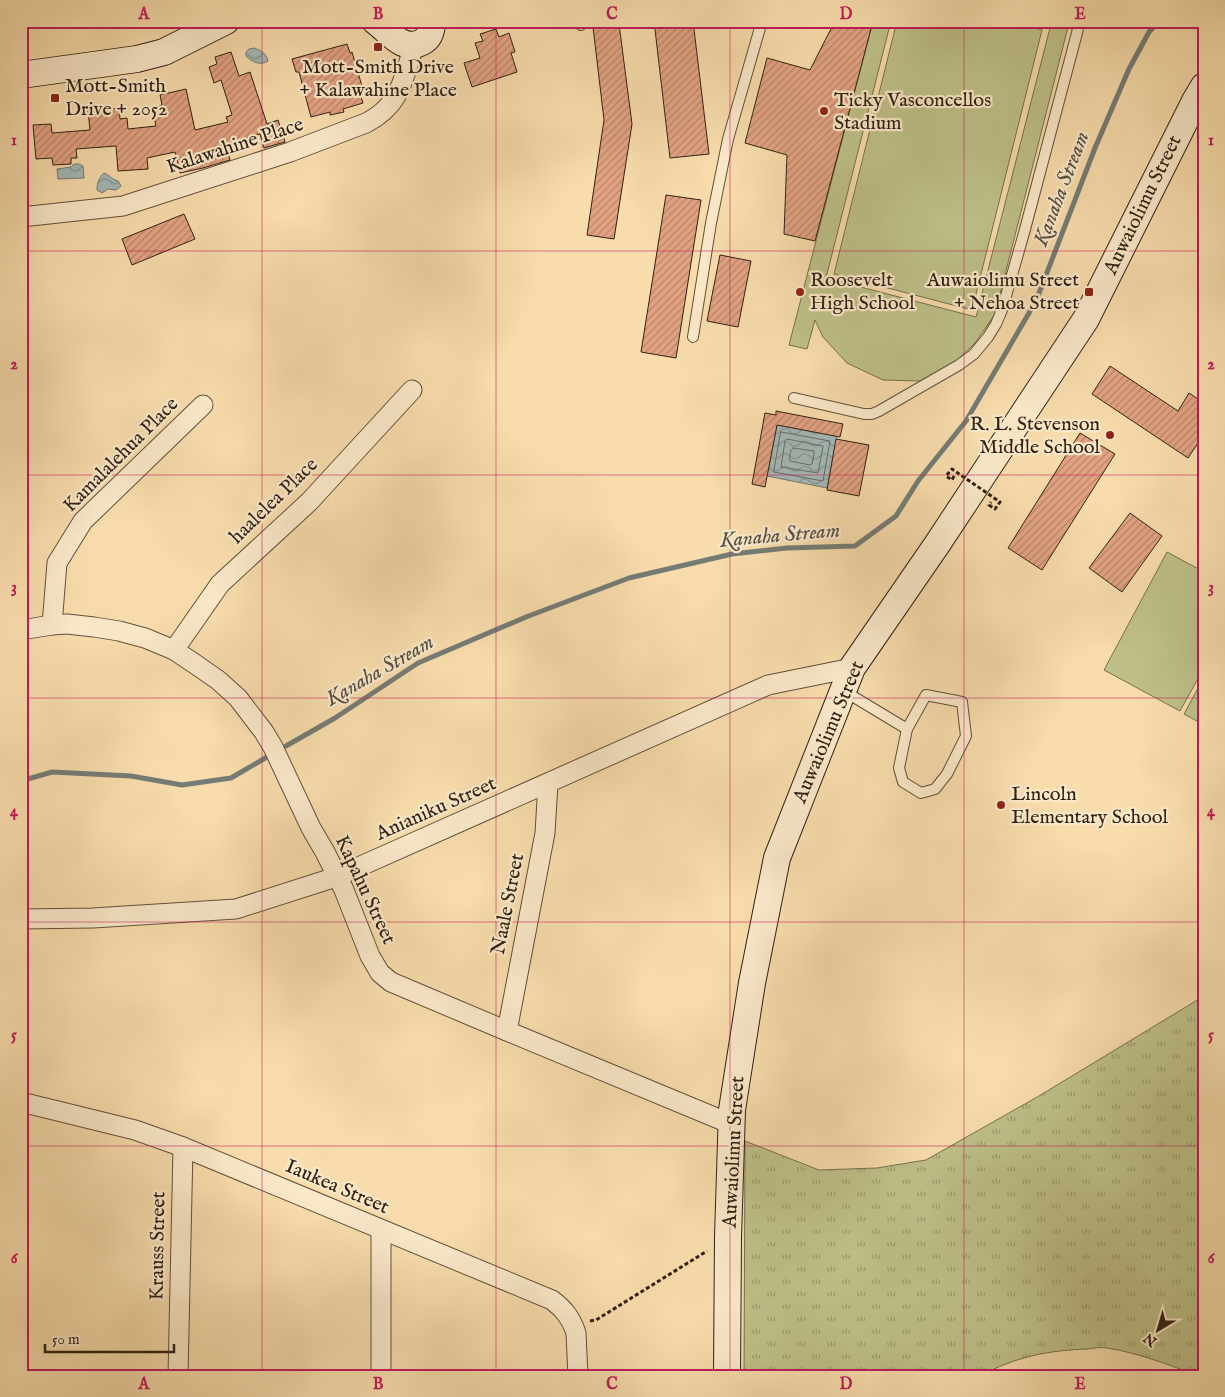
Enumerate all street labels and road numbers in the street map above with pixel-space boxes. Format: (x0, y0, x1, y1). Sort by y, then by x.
street label: Kalawahine Place (163, 112, 307, 180)
street label: Auwaiolimu Street (1098, 131, 1188, 280)
street label: Kamalalehua Place (58, 392, 184, 518)
street label: haalelea Place (224, 453, 324, 549)
street label: Auwaiolimu Street (787, 657, 870, 808)
street label: Anianiku Street (371, 771, 500, 847)
street label: Kapahu Street (329, 831, 401, 949)
street label: Naale Street (486, 851, 530, 957)
street label: Auwaiolimu Street (717, 1075, 750, 1230)
street label: Iaukea Street (281, 1154, 393, 1220)
street label: Krauss Street (145, 1191, 171, 1301)

